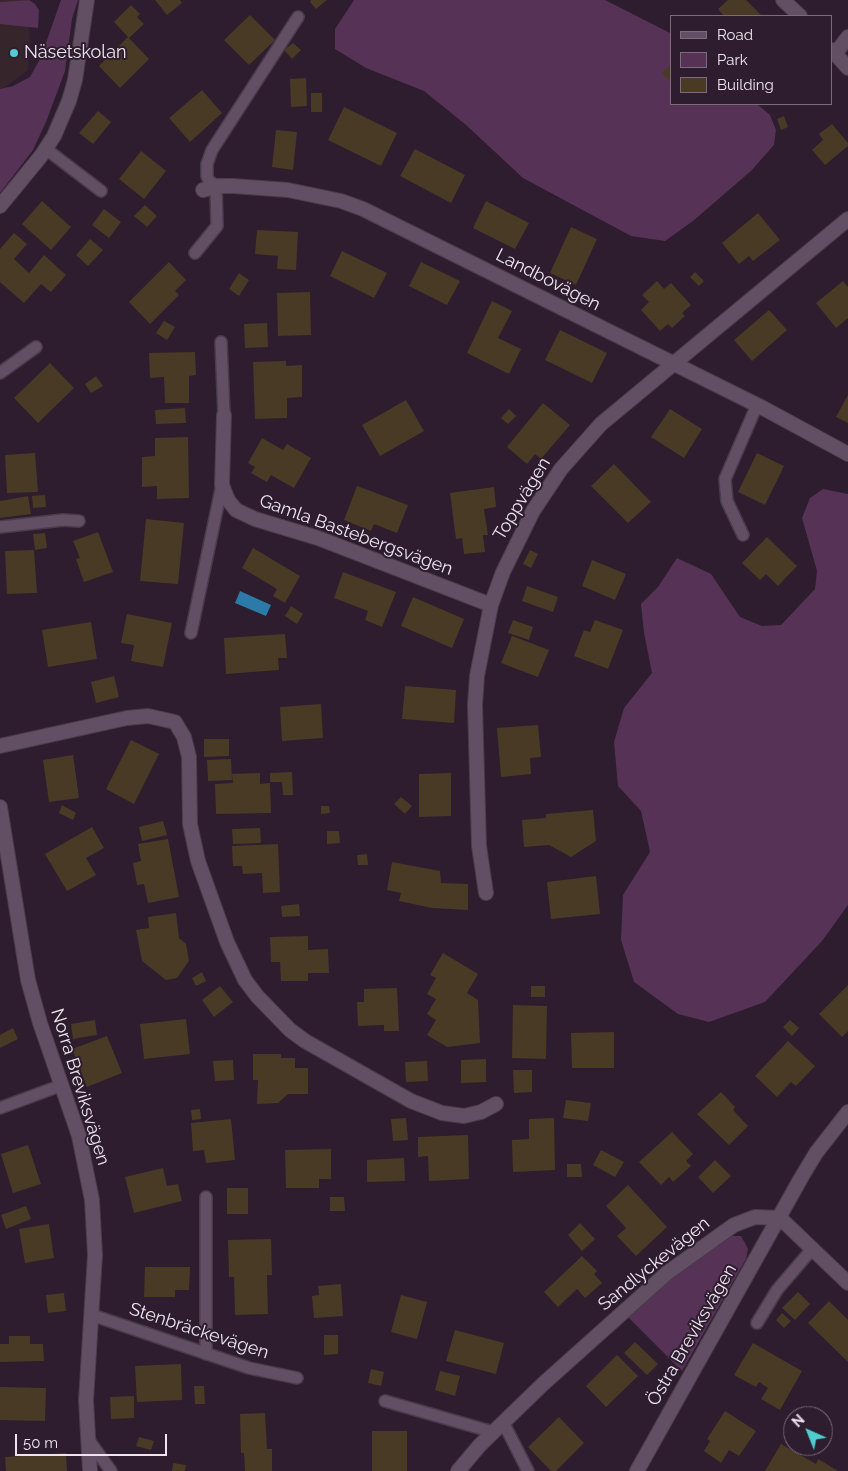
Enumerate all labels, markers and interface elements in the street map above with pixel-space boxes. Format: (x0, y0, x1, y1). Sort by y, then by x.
legend (670, 15, 833, 105)
text: Road (717, 26, 753, 44)
place label: Näsetskolan (24, 42, 126, 64)
marker: Näsetskolan (8, 47, 20, 59)
text: Park (717, 51, 748, 69)
text: Building (717, 76, 774, 94)
street label: Landbovägen (492, 244, 604, 316)
street label: Toppvägen (489, 454, 555, 544)
street label: Gamla Bastebergsvägen (256, 490, 456, 580)
street label: Norra Breviksvägen (46, 1006, 114, 1168)
street label: Sandlyckevägen (594, 1212, 714, 1316)
street label: Östra Breviksvägen (643, 1260, 741, 1410)
street label: Stenbräckevägen (126, 1298, 272, 1364)
north arrow (783, 1406, 833, 1456)
text: N (789, 1411, 808, 1430)
scale bar (18, 1424, 170, 1456)
text: 50 m (23, 1434, 58, 1452)

